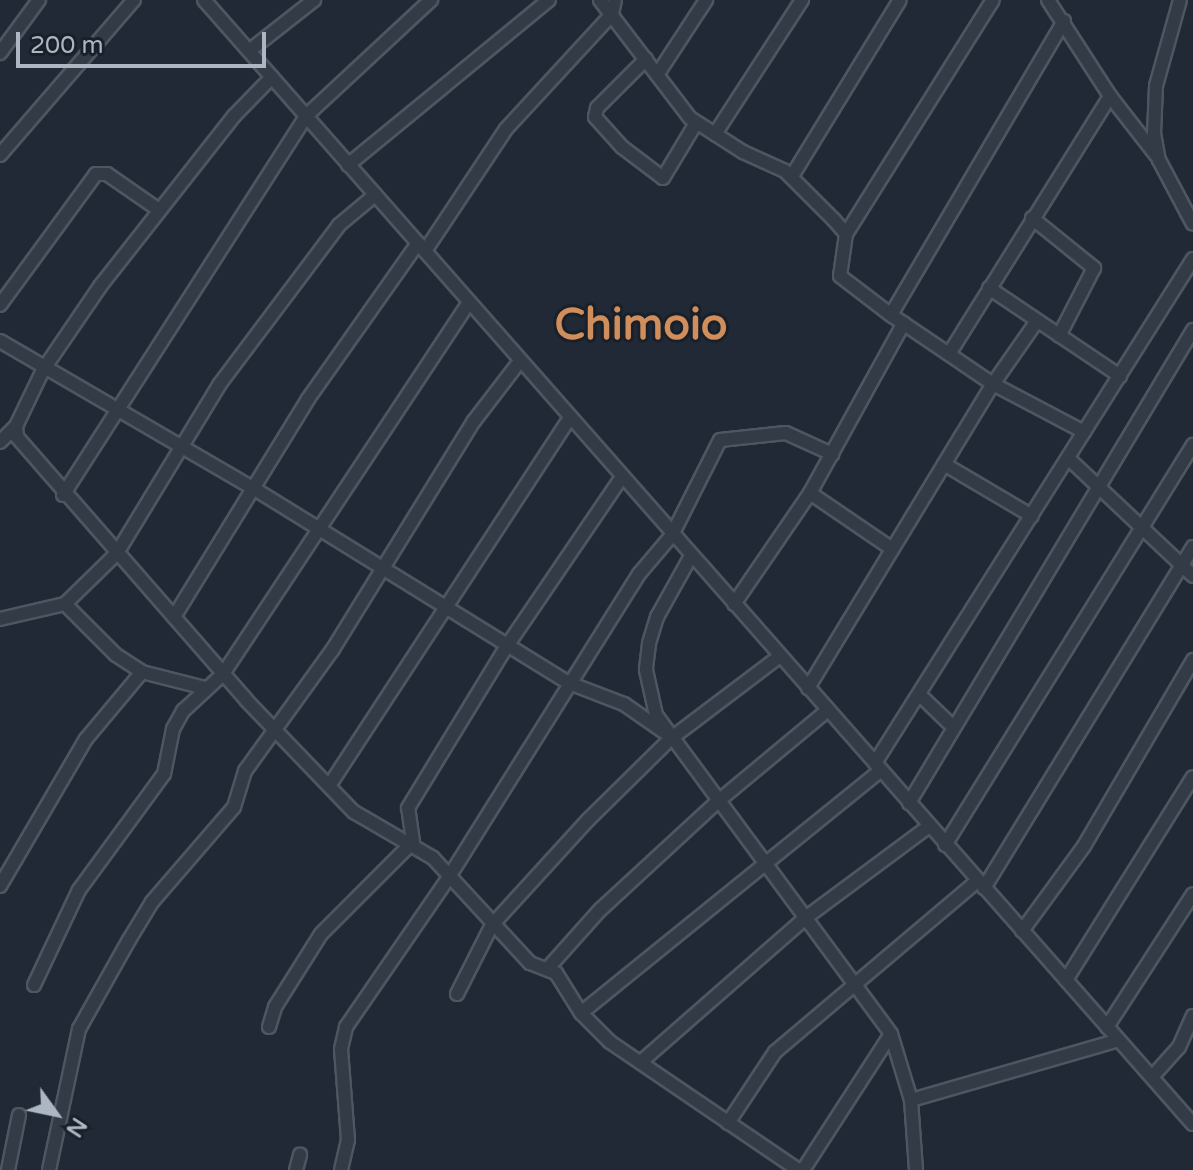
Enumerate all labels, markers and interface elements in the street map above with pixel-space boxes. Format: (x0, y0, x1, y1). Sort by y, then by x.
scale bar (20, 16, 270, 66)
text: 200 m (30, 31, 104, 60)
district label: Chimoio (554, 300, 728, 352)
north arrow (16, 1074, 96, 1154)
text: N (60, 1113, 92, 1142)

